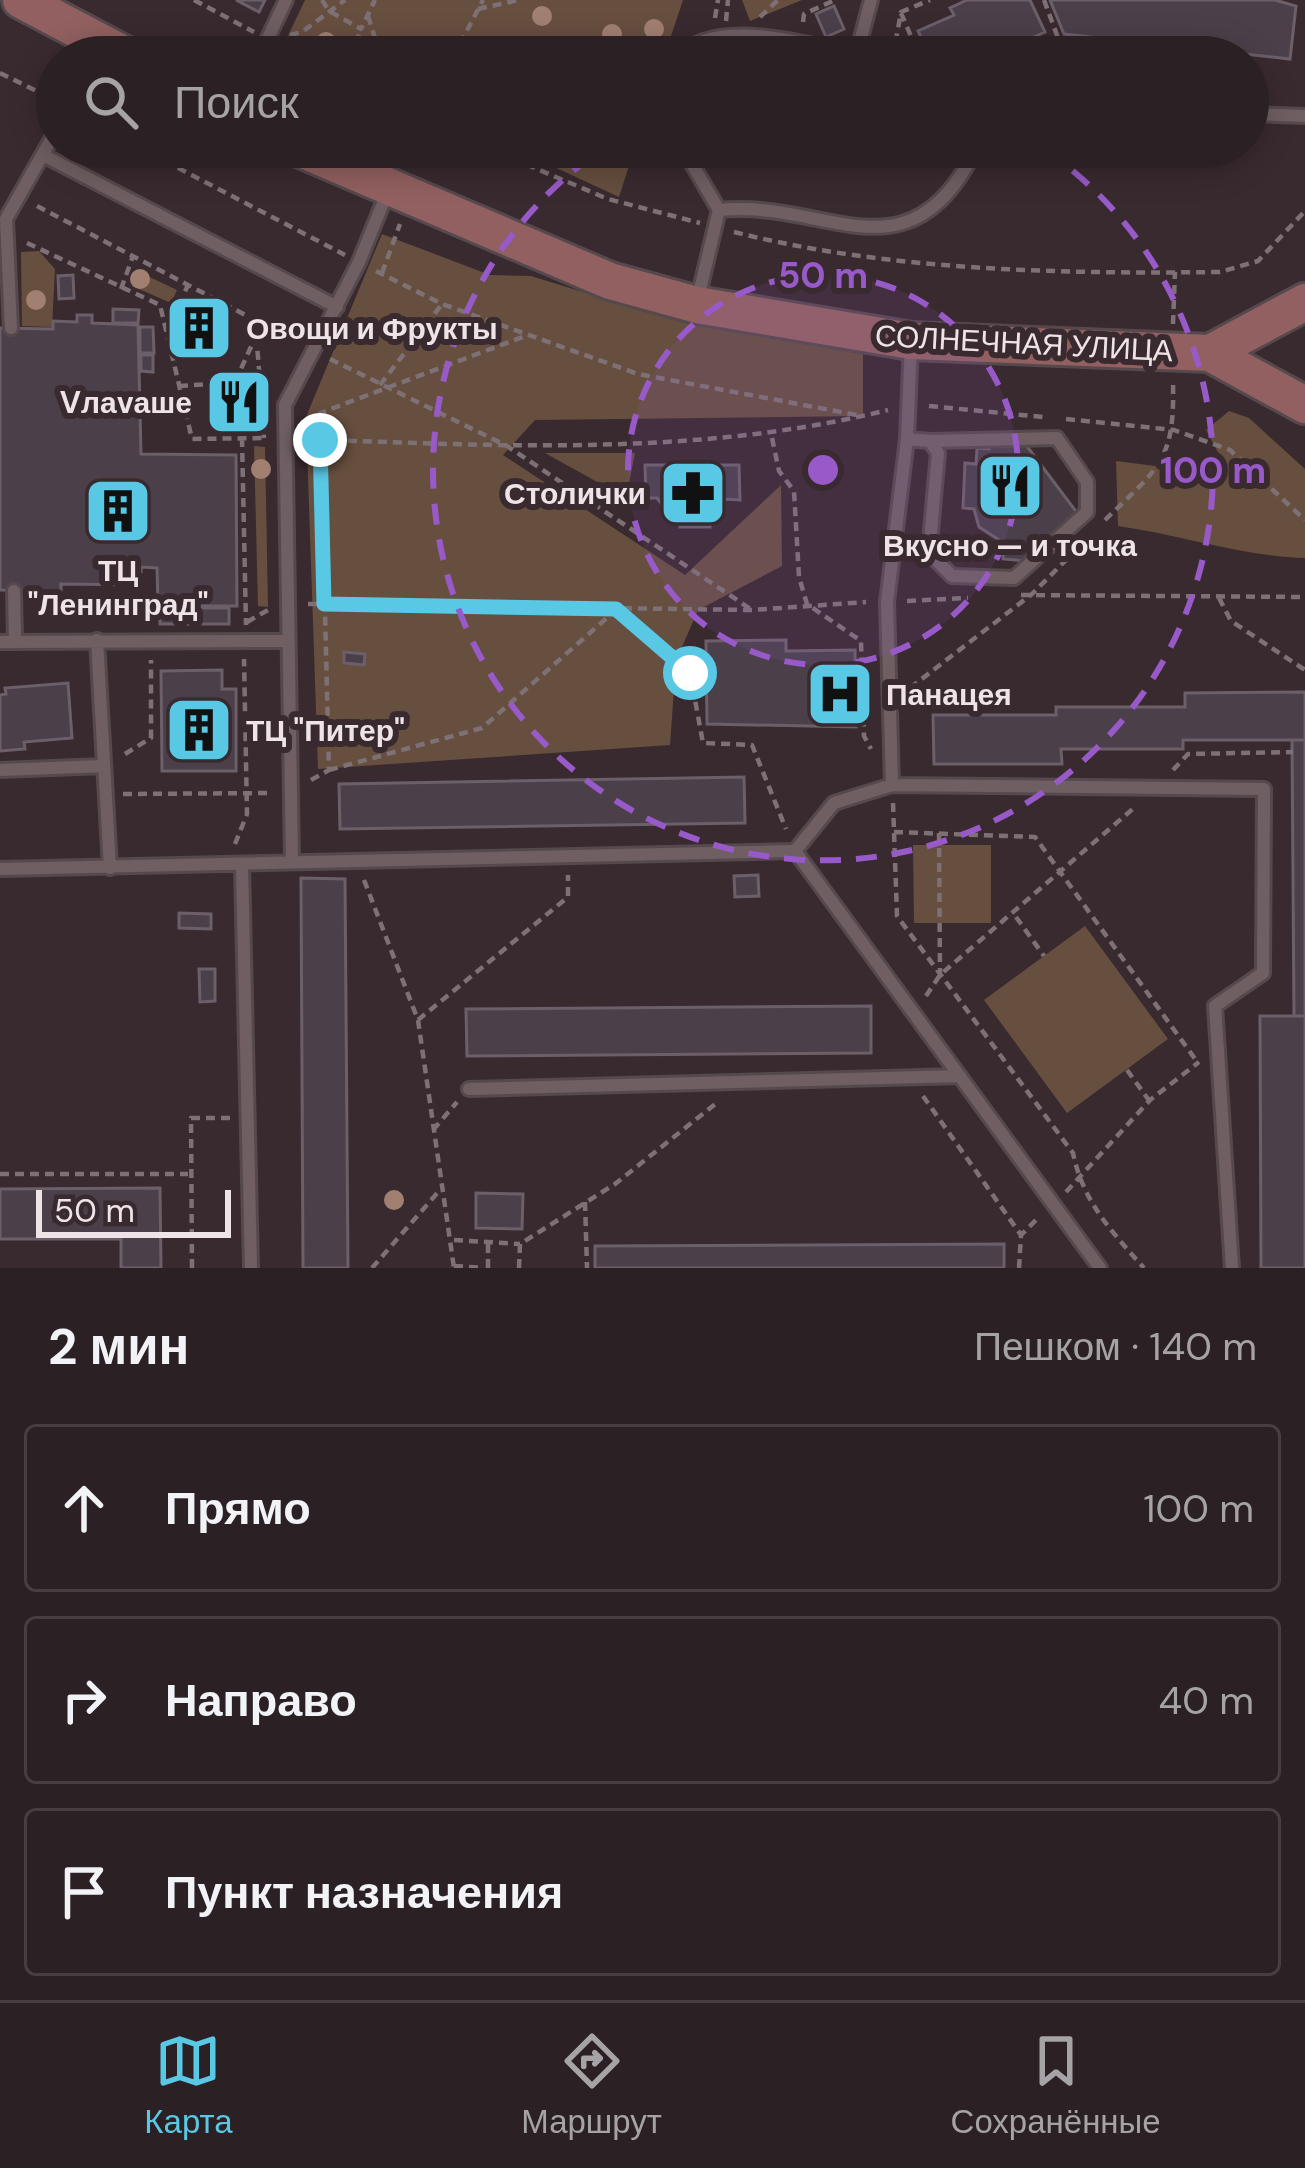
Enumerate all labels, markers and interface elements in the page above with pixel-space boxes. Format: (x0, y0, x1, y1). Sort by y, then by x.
search box (36, 36, 1269, 168)
icon: search (78, 69, 144, 135)
text: Поиск (174, 73, 299, 132)
text: 50 m (778, 252, 868, 299)
building icon: Овощи и Фрукты (164, 293, 234, 363)
place label: Овощи и Фрукты (246, 309, 498, 348)
street label: СОЛНЕЧНАЯ УЛИЦА (874, 316, 1174, 370)
restaurant icon: Vлаvаше (204, 367, 274, 437)
place label: Vлаvаше (60, 383, 192, 422)
route end (293, 413, 347, 467)
text: 100 m (1160, 447, 1266, 494)
centre of rings (802, 449, 844, 491)
restaurant icon: Вкусно — и точка (975, 451, 1045, 521)
pharmacy icon: Столички (658, 458, 728, 528)
place label: Столички (504, 474, 646, 513)
building icon: ТЦ "Ленинград" (83, 476, 153, 546)
place label: Вкусно — и точка (883, 526, 1137, 565)
place label: ТЦ "Ленинград" (28, 551, 209, 624)
route start (663, 646, 717, 700)
hospital icon: Панацея (805, 659, 875, 729)
place label: Панацея (886, 675, 1012, 714)
building icon: ТЦ "Питер" (164, 695, 234, 765)
place label: ТЦ "Питер" (246, 711, 405, 750)
scale bar (36, 1184, 231, 1237)
text: 50 m (54, 1189, 135, 1232)
text: 2 мин (48, 1313, 189, 1380)
text: Пешком · 140 m (974, 1321, 1257, 1372)
icon: ahead (51, 1475, 117, 1541)
text: Прямо (165, 1479, 311, 1538)
text: 100 m (1143, 1483, 1254, 1534)
icon: right (51, 1667, 117, 1733)
text: Направо (165, 1671, 357, 1730)
text: 40 m (1159, 1675, 1254, 1726)
icon: arrive (51, 1859, 117, 1925)
text: Пункт назначения (165, 1863, 563, 1922)
tab: Карта (144, 2028, 233, 2143)
tab: Маршрут (521, 2028, 662, 2143)
tab: Сохранённые (951, 2028, 1161, 2143)

